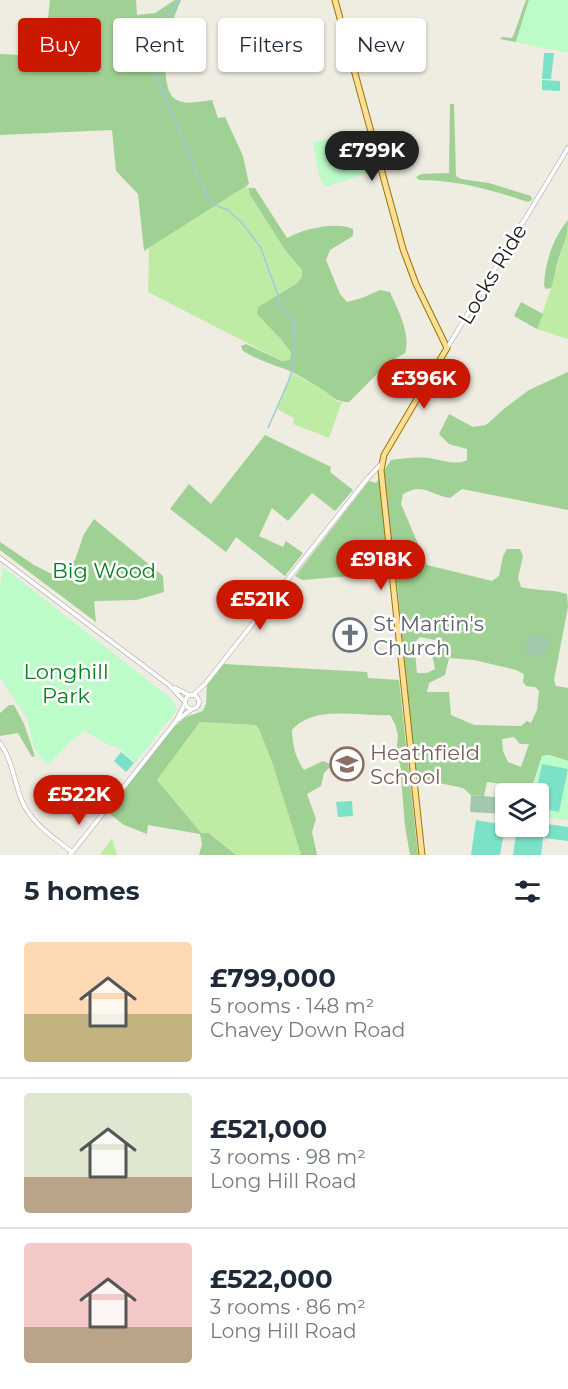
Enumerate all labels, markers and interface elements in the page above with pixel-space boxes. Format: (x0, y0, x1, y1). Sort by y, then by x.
chip: Buy (18, 18, 101, 72)
chip: Rent (113, 18, 206, 72)
chip: Filters (218, 18, 324, 72)
chip: New (336, 18, 426, 72)
pin: £799K (330, 131, 414, 182)
text: £799K (339, 138, 405, 162)
street label: Locks Ride (452, 219, 532, 329)
pin: £396K (382, 359, 466, 410)
text: £396K (391, 366, 457, 390)
pin: £918K (339, 540, 423, 591)
text: £918K (350, 547, 412, 571)
park label: Big Wood (52, 558, 156, 583)
pin: £521K (218, 580, 302, 631)
text: £521K (230, 587, 290, 611)
place label: St Martin's Church (373, 611, 484, 660)
church icon: St Martin's Church (332, 617, 368, 653)
park label: Longhill Park (23, 659, 109, 708)
place label: Heathfield School (370, 740, 480, 789)
school or university icon: Heathfield School (329, 746, 365, 782)
pin: £522K (37, 775, 121, 826)
text: £522K (47, 782, 111, 806)
map controls (495, 783, 549, 837)
button: layers (495, 783, 549, 837)
text: 5 homes (24, 875, 140, 907)
icon: filters (511, 875, 544, 908)
text: £799,000 (210, 962, 336, 994)
icon: home (72, 966, 144, 1038)
text: 5 rooms · 148 m² (210, 994, 374, 1018)
text: Chavey Down Road (210, 1018, 405, 1042)
text: £521,000 (210, 1113, 327, 1145)
icon: home (72, 1117, 144, 1189)
text: 3 rooms · 98 m² (210, 1145, 366, 1169)
text: Long Hill Road (210, 1169, 357, 1193)
text: £522,000 (210, 1263, 333, 1295)
icon: home (72, 1267, 144, 1339)
text: 3 rooms · 86 m² (210, 1295, 366, 1319)
text: Long Hill Road (210, 1319, 357, 1343)

